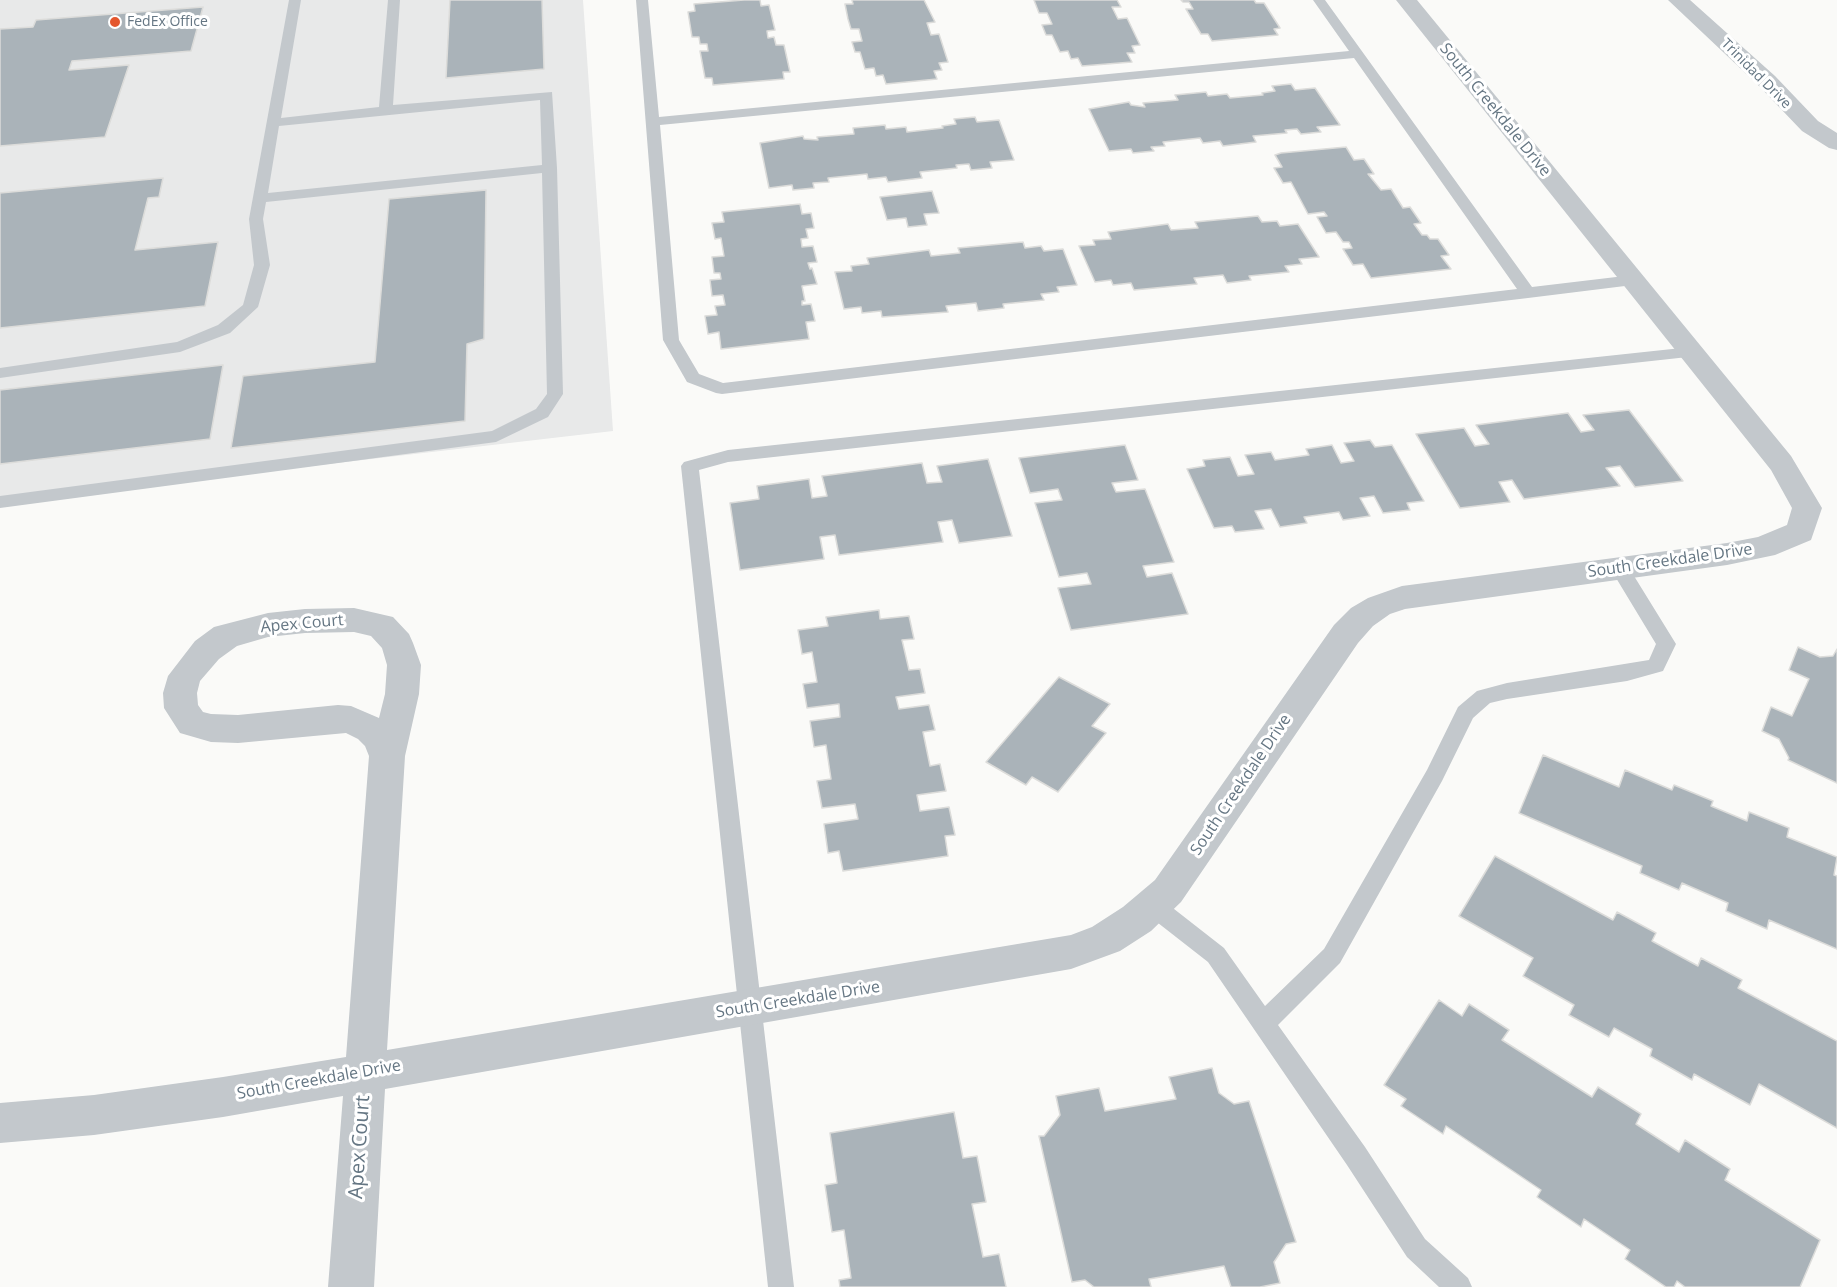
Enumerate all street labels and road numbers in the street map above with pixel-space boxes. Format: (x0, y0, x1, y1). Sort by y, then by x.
street label: Trinidad Drive (1718, 36, 1794, 112)
street label: South Creekdale Drive (1435, 39, 1555, 181)
street label: South Creekdale Drive (1587, 540, 1753, 582)
street label: Apex Court (260, 611, 344, 637)
street label: South Creekdale Drive (1187, 711, 1295, 859)
street label: South Creekdale Drive (715, 978, 881, 1022)
street label: South Creekdale Drive (236, 1056, 402, 1104)
street label: Apex Court (344, 1094, 376, 1200)

